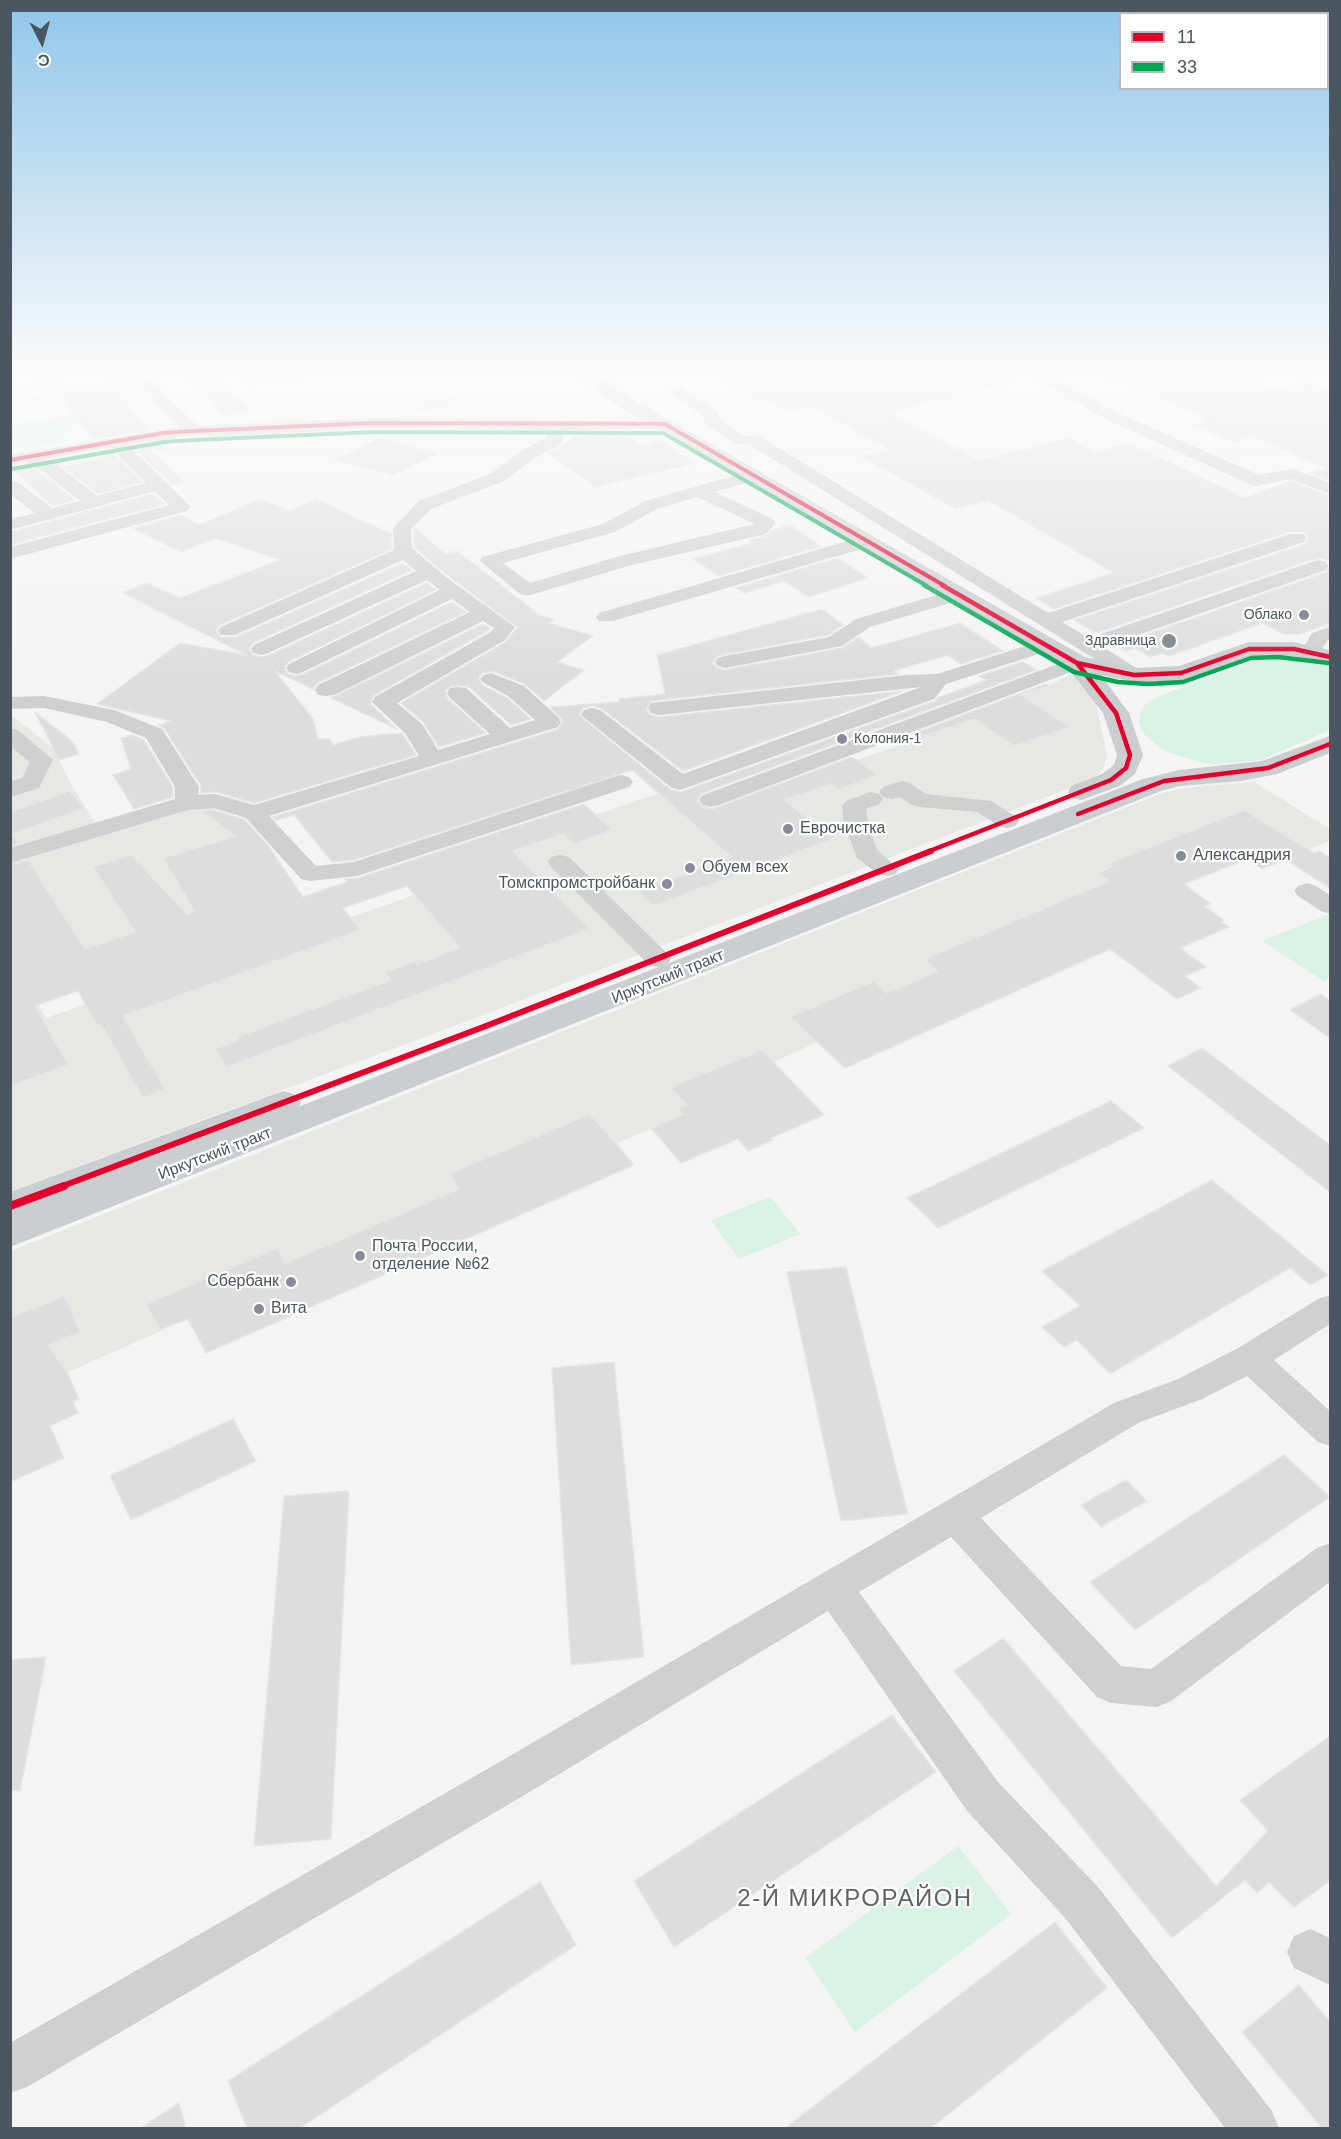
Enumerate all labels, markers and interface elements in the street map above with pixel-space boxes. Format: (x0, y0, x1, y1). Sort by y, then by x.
north arrow (12, 12, 72, 72)
legend (1119, 12, 1329, 90)
text: 11 (1177, 27, 1196, 47)
text: С (37, 51, 51, 69)
text: 33 (1177, 57, 1197, 77)
place label: Облако (1244, 607, 1292, 623)
marker: Облако (1297, 608, 1311, 622)
marker: Здравница (1160, 632, 1178, 650)
place label: Здравница (1085, 633, 1156, 649)
place label: Колония-1 (854, 731, 921, 747)
marker: Колония-1 (835, 732, 849, 746)
place label: Еврочистка (800, 819, 885, 839)
marker: Еврочистка (781, 822, 795, 836)
place label: Александрия (1193, 846, 1291, 866)
marker: Александрия (1174, 849, 1188, 863)
place label: Обуем всех (702, 858, 788, 878)
marker: Обуем всех (683, 861, 697, 875)
place label: Томскпромстройбанк (499, 874, 655, 894)
marker: Томскпромстройбанк (660, 877, 674, 891)
street label: Иркутский тракт (609, 946, 727, 1008)
street label: Иркутский тракт (156, 1124, 274, 1184)
place label: Почта России, отделение №62 (372, 1237, 489, 1275)
marker: Почта России, отделение №62 (353, 1249, 367, 1263)
place label: Сбербанк (207, 1272, 279, 1292)
marker: Сбербанк (284, 1275, 298, 1289)
place label: Вита (271, 1299, 307, 1319)
marker: Вита (252, 1302, 266, 1316)
district label: 2-Й МИКРОРАЙОН (737, 1885, 973, 1913)

